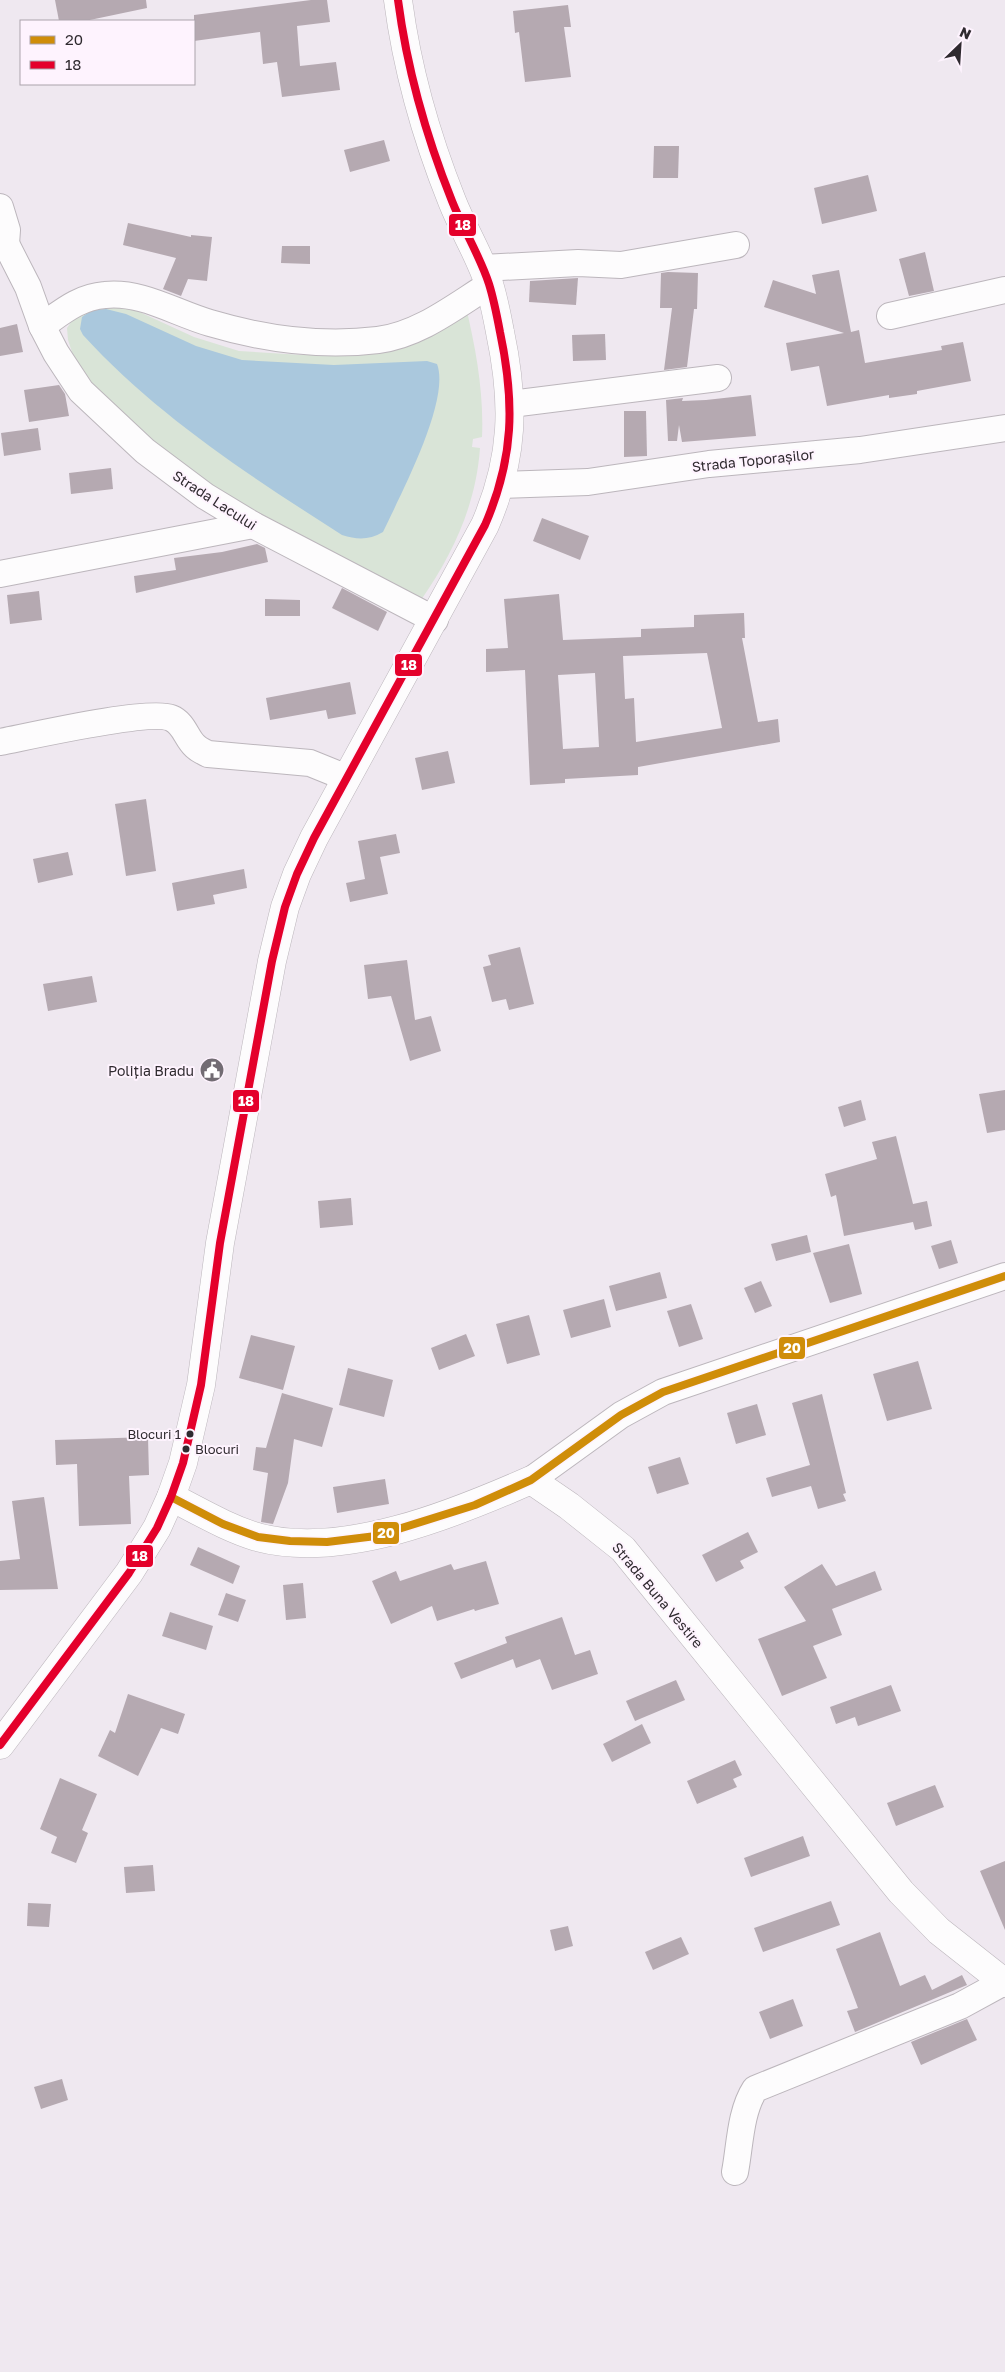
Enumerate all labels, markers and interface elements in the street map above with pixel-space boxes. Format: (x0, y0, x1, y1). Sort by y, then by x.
legend (20, 20, 195, 85)
north arrow (935, 20, 985, 70)
text: N (957, 23, 974, 43)
text: 20 (65, 30, 83, 48)
text: 18 (65, 55, 81, 73)
line badge: 18 (448, 213, 477, 237)
text: 18 (455, 216, 471, 233)
street label: Strada Toporașilor (691, 445, 816, 475)
street label: Strada Lacului (170, 467, 260, 533)
line badge: 18 (394, 653, 423, 677)
text: 18 (401, 656, 417, 673)
public building icon: Poliția Bradu (199, 1057, 225, 1083)
place label: Poliția Bradu (108, 1062, 194, 1079)
line badge: 18 (232, 1089, 260, 1113)
text: 18 (238, 1092, 254, 1109)
line badge: 20 (778, 1336, 806, 1360)
text: 20 (783, 1339, 801, 1356)
place label: Blocuri 1 (127, 1426, 181, 1442)
marker: Blocuri 1 (185, 1429, 195, 1439)
place label: Blocuri (195, 1441, 239, 1457)
marker: Blocuri (181, 1444, 191, 1454)
line badge: 20 (372, 1521, 400, 1545)
text: 20 (377, 1524, 395, 1541)
street label: Strada Buna Vestire (609, 1539, 707, 1651)
line badge: 18 (125, 1544, 154, 1568)
text: 18 (132, 1547, 148, 1564)

